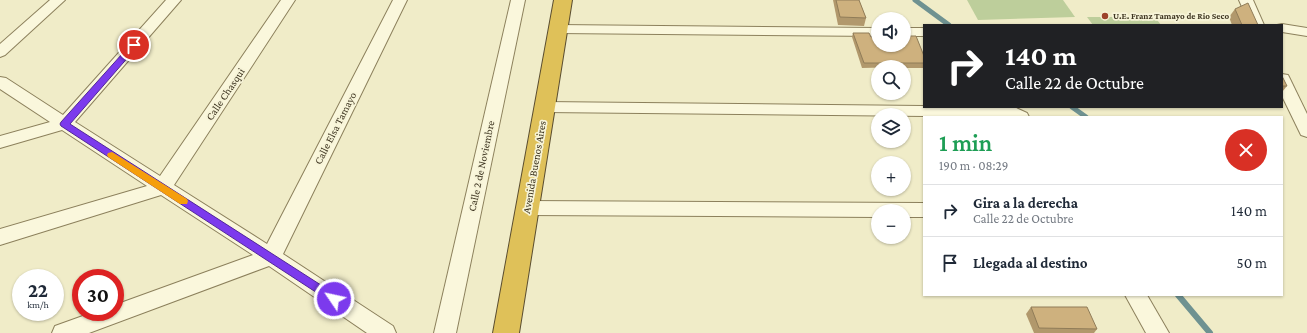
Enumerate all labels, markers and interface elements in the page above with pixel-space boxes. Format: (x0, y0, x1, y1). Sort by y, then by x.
marker: U.E. Franz Tamayo de Rio Seco (1100, 11, 1110, 21)
place label: U.E. Franz Tamayo de Rio Seco (1113, 11, 1229, 21)
map controls (871, 12, 911, 244)
button: sound (871, 12, 911, 52)
pin (117, 28, 151, 62)
icon: arrive (123, 34, 145, 56)
icon: right (939, 40, 991, 92)
text: 140 m (1005, 40, 1077, 71)
button: search (871, 60, 911, 100)
street label: Calle Chasqui (203, 66, 248, 123)
text: Calle 22 de Octubre (1005, 73, 1144, 93)
street label: Calle Elsa Tamayo (312, 89, 360, 167)
button: layers (871, 108, 911, 148)
street label: Calle 2 de Noviembre (466, 119, 497, 213)
street label: Avenida Buenos Aires (520, 120, 548, 214)
text: 1 min (939, 129, 992, 156)
button: close (1225, 129, 1267, 171)
button: + (871, 156, 911, 196)
text: 190 m · 08:29 (939, 158, 1008, 173)
text: Gira a la derecha (973, 195, 1078, 211)
icon: right (939, 200, 961, 222)
text: 140 m (1231, 203, 1267, 219)
button: − (871, 204, 911, 244)
text: Calle 22 de Octubre (973, 211, 1073, 226)
icon: arrive (939, 252, 961, 274)
text: Llegada al destino (973, 255, 1088, 271)
text: 50 m (1237, 255, 1267, 271)
speed limit sign: 30 (72, 269, 124, 321)
position arrow (313, 278, 355, 320)
text: 22 (28, 279, 48, 301)
text: km/h (27, 299, 49, 310)

